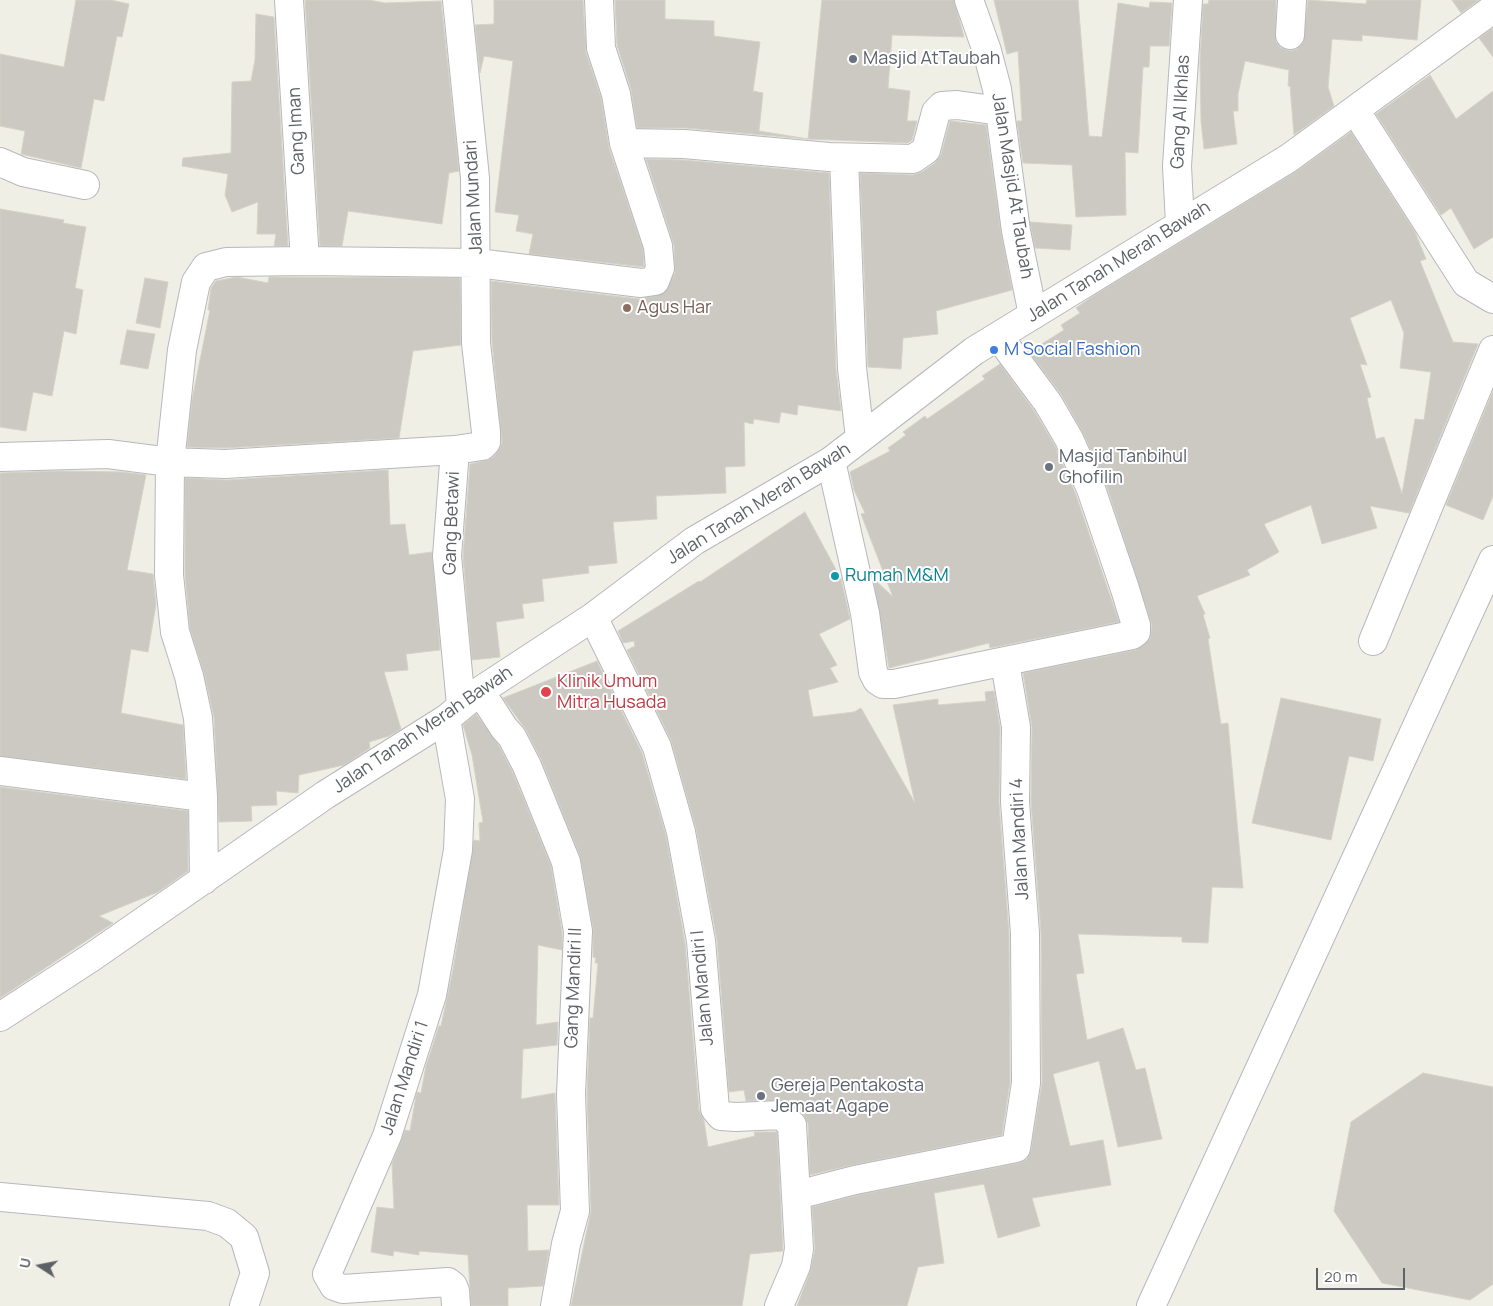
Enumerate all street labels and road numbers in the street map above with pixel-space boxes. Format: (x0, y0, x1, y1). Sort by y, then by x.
street label: Gang Al Ikhlas (1167, 54, 1195, 170)
street label: Gang Iman (284, 87, 310, 175)
street label: Jalan Masjid At Taubah (987, 92, 1037, 280)
street label: Jalan Mundari (460, 139, 488, 255)
street label: Jalan Tanah Merah Bawah (1023, 197, 1215, 327)
street label: Jalan Tanah Merah Bawah (663, 439, 855, 569)
street label: Gang Betawi (439, 471, 465, 575)
street label: Jalan Tanah Merah Bawah (329, 662, 517, 798)
street label: Jalan Mandiri 4 (1006, 777, 1034, 901)
street label: Gang Mandiri II (561, 927, 587, 1049)
street label: Jalan Mandiri I (687, 929, 719, 1047)
street label: Jalan Mandiri 1 (376, 1018, 434, 1138)

